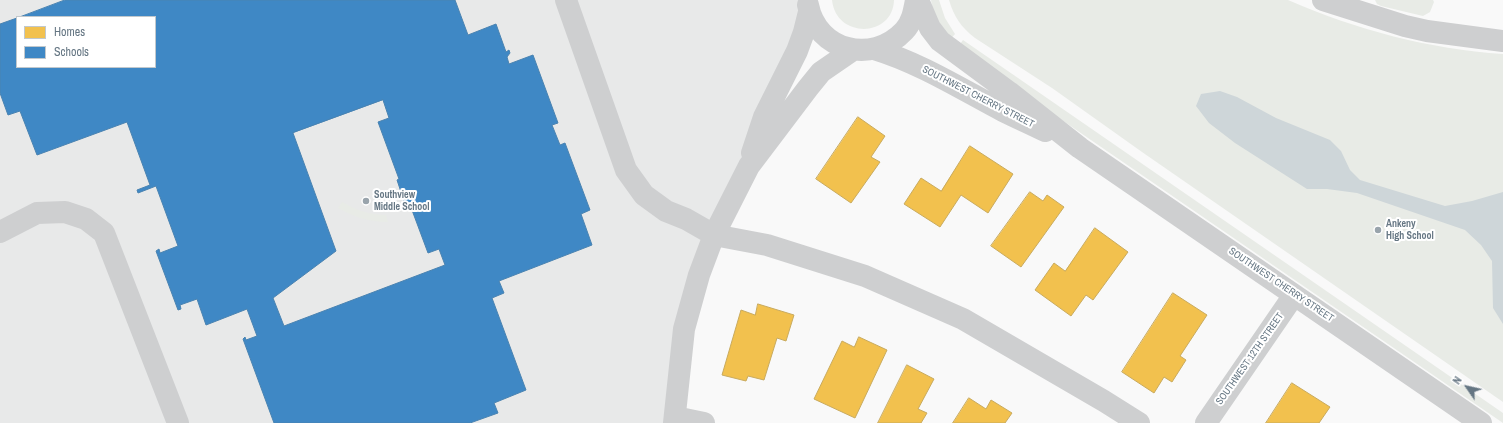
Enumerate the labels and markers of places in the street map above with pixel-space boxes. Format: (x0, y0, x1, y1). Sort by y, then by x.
place label: Southview Middle School (374, 189, 430, 212)
marker: Southview Middle School (361, 196, 371, 206)
place label: Ankeny High School (1386, 218, 1434, 242)
marker: Ankeny High School (1373, 225, 1383, 235)

